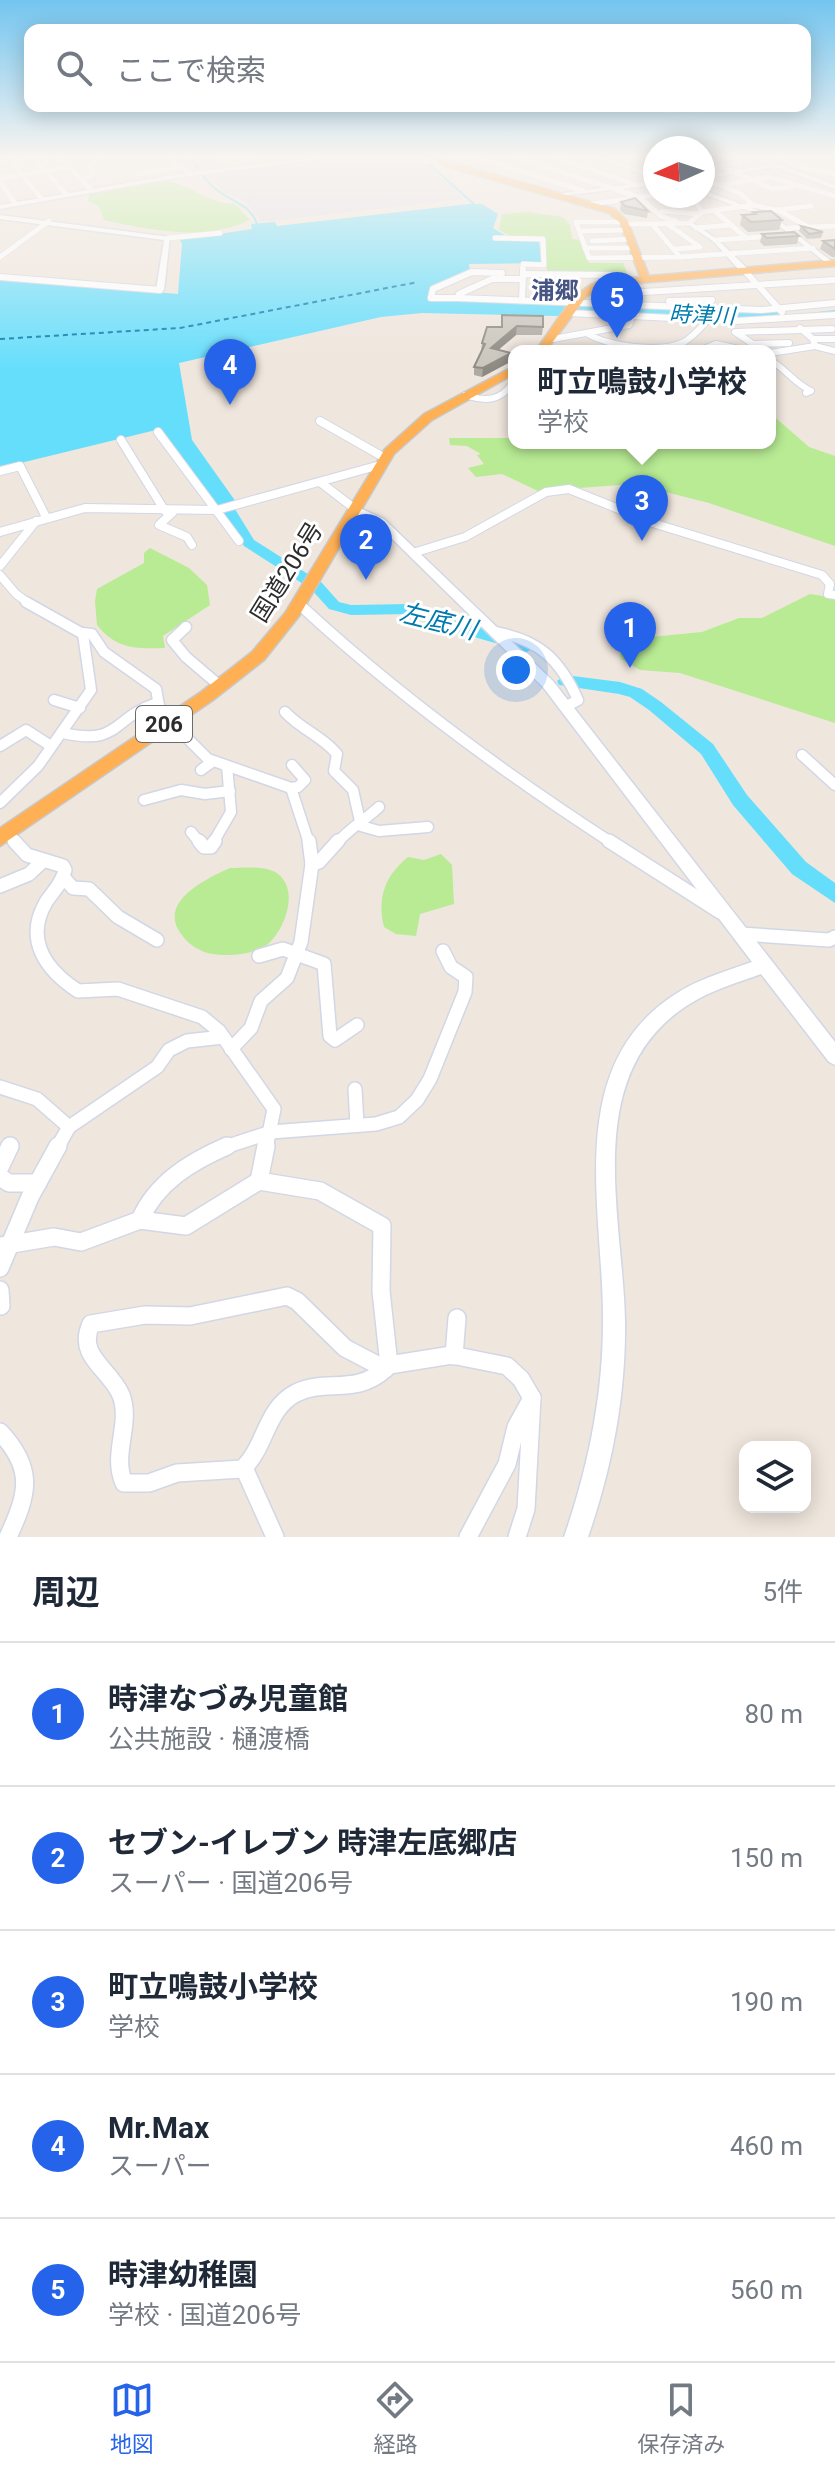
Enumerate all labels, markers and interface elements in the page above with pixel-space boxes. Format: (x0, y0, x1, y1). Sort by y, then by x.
search box (24, 24, 811, 112)
icon: search (52, 46, 96, 90)
text: ここで検索 (116, 53, 266, 88)
north arrow (643, 136, 715, 208)
pin: 5 (591, 272, 643, 338)
district label: 浦郷 (531, 277, 579, 305)
water label: 時津川 (669, 301, 737, 329)
pin: 4 (204, 339, 256, 405)
popup (508, 345, 776, 449)
text: 町立鳴鼓小学校 (537, 364, 747, 399)
text: 学校 (537, 407, 589, 437)
pin: 3 (616, 475, 668, 541)
pin: 2 (340, 514, 392, 580)
street label: 国道206号 (245, 517, 329, 627)
water label: 左底川 (397, 597, 482, 646)
pin: 1 (604, 602, 656, 668)
your location (496, 650, 536, 690)
road number: 206 (136, 706, 192, 742)
map controls (739, 1441, 811, 1513)
button: layers (739, 1441, 811, 1513)
text: 周辺 (32, 1572, 100, 1612)
text: 5件 (762, 1577, 803, 1607)
text: 時津なづみ児童館 (108, 1681, 348, 1716)
text: 1 (51, 1699, 65, 1729)
text: 80 m (745, 1699, 803, 1729)
text: 公共施設 · 樋渡橋 (108, 1724, 310, 1754)
text: セブン-イレブン 時津左底郷店 (108, 1825, 517, 1860)
text: 2 (51, 1843, 65, 1873)
text: 150 m (730, 1843, 803, 1873)
text: スーパー · 国道206号 (108, 1868, 353, 1898)
text: 町立鳴鼓小学校 (108, 1969, 318, 2004)
text: 3 (51, 1987, 65, 2017)
text: 190 m (730, 1987, 803, 2017)
text: 学校 (108, 2012, 160, 2042)
text: Mr.Max (108, 2110, 209, 2145)
text: 4 (51, 2131, 65, 2161)
text: 460 m (730, 2131, 803, 2161)
text: スーパー (108, 2151, 212, 2181)
text: 時津幼稚園 (108, 2257, 258, 2292)
text: 5 (51, 2275, 65, 2305)
text: 560 m (730, 2275, 803, 2305)
text: 学校 · 国道206号 (108, 2300, 302, 2330)
tab: 地図 (110, 2378, 154, 2458)
tab: 経路 (373, 2378, 417, 2458)
tab: 保存済み (637, 2378, 725, 2458)

